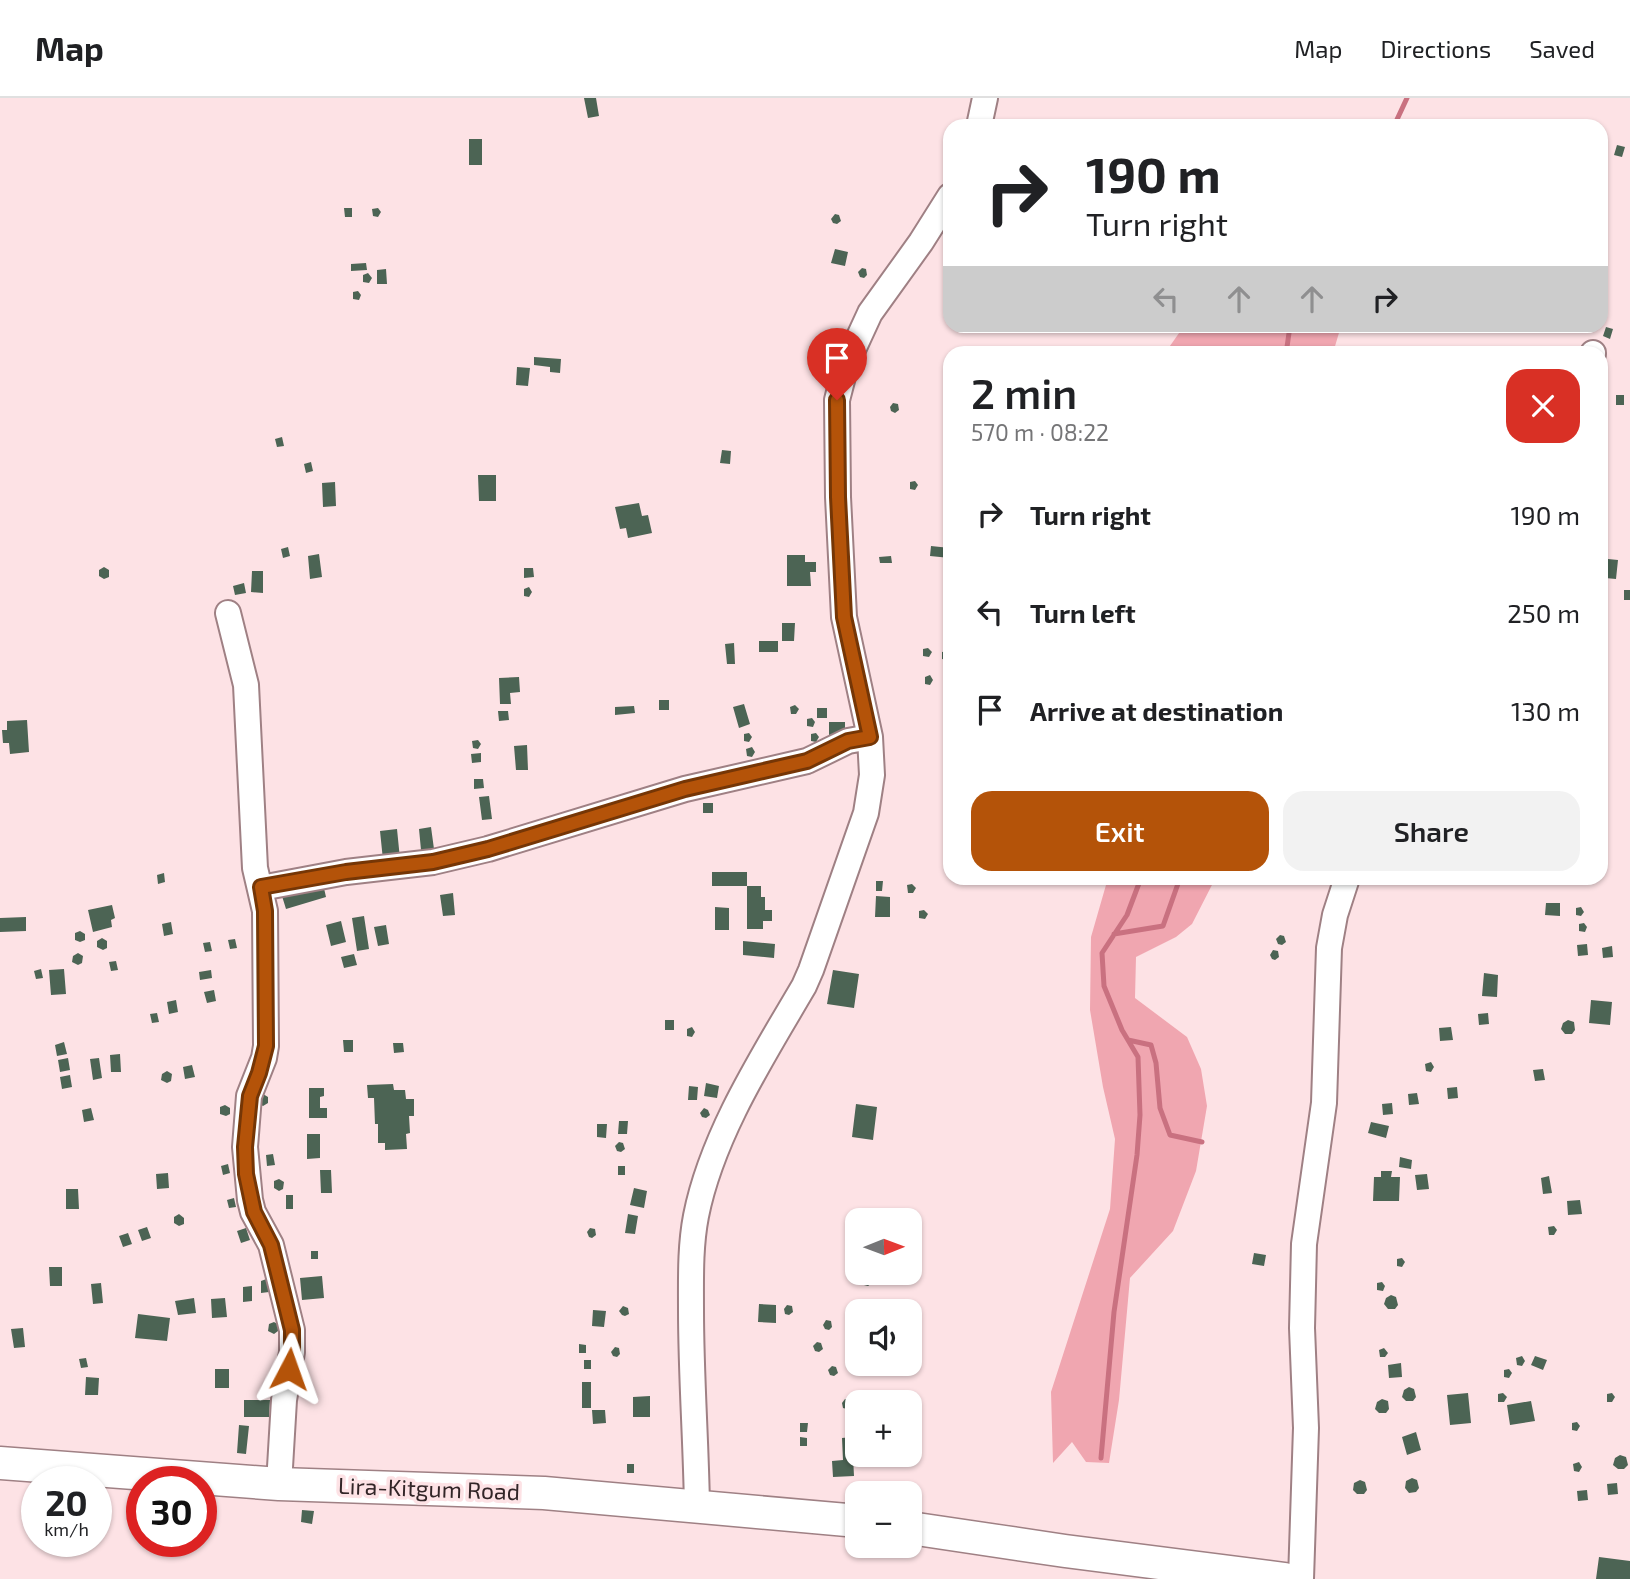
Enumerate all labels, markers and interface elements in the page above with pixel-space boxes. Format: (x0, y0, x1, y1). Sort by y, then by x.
text: Map (35, 28, 104, 68)
text: Map (1294, 34, 1342, 63)
text: Directions (1380, 34, 1491, 63)
text: Saved (1529, 34, 1595, 63)
text: 190 m (1086, 144, 1221, 203)
icon: right (971, 147, 1062, 238)
text: Turn right (1086, 204, 1228, 242)
icon: left (1147, 280, 1185, 318)
icon: ahead (1220, 280, 1258, 318)
icon: ahead (1293, 280, 1331, 318)
icon: right (1366, 280, 1404, 318)
pin (807, 328, 867, 400)
icon: arrive (818, 339, 856, 377)
text: 2 min (971, 367, 1077, 417)
button: close (1506, 369, 1580, 443)
text: 570 m · 08:22 (971, 418, 1109, 446)
icon: right (971, 495, 1009, 533)
text: Turn right (1030, 499, 1151, 530)
text: 190 m (1511, 499, 1580, 530)
icon: left (971, 593, 1009, 631)
text: Turn left (1030, 597, 1136, 628)
text: 250 m (1507, 597, 1580, 628)
icon: arrive (971, 691, 1009, 729)
text: Arrive at destination (1030, 695, 1283, 726)
text: 130 m (1511, 695, 1580, 726)
button: Exit (971, 791, 1269, 871)
button: Share (1283, 791, 1580, 871)
north arrow (845, 1208, 922, 1284)
map controls (845, 1208, 922, 1558)
button: sound (845, 1299, 922, 1376)
position arrow (252, 1332, 326, 1406)
button: + (845, 1390, 922, 1467)
speed limit sign: 30 (126, 1466, 217, 1557)
street label: Lira-Kitgum Road (338, 1471, 520, 1505)
text: 20 (45, 1481, 88, 1523)
button: − (845, 1481, 922, 1558)
text: km/h (44, 1518, 89, 1540)

